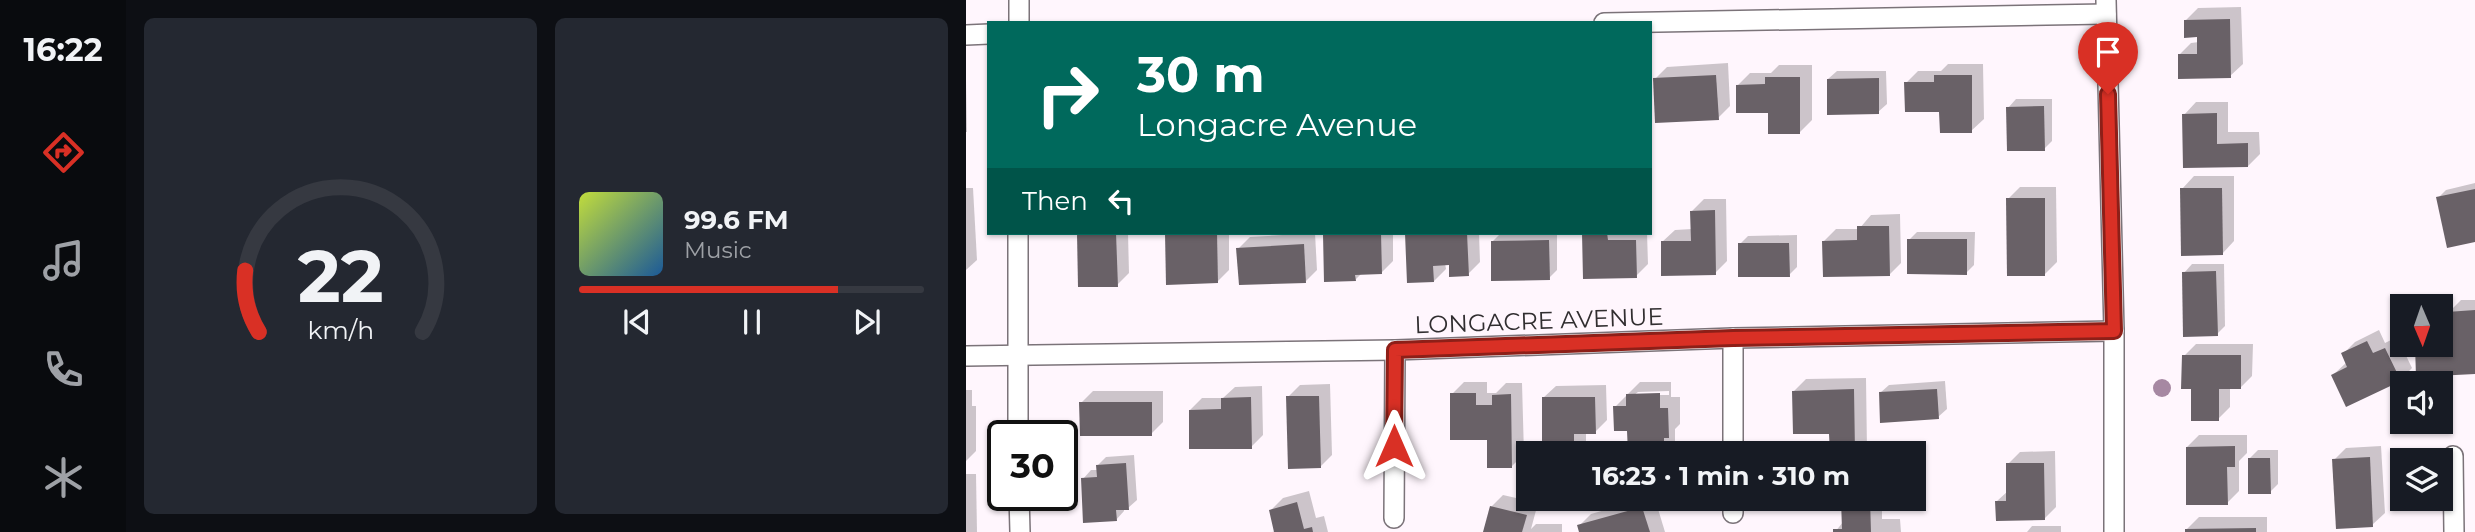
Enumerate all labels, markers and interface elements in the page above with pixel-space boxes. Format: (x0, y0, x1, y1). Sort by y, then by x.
pin (2078, 22, 2138, 94)
text: 16:22 (23, 30, 103, 69)
icon: arrive (2089, 33, 2127, 71)
text: 30 m (1137, 45, 1265, 104)
icon: right (1022, 49, 1113, 140)
text: Longacre Avenue (1137, 105, 1417, 144)
icon: directions (39, 128, 88, 177)
icon: left (1102, 182, 1140, 220)
text: Then (1022, 185, 1088, 217)
text: 99.6 FM (684, 204, 789, 236)
text: 22 (298, 232, 383, 320)
icon: music (39, 236, 88, 285)
text: Music (684, 236, 752, 264)
north arrow (2390, 294, 2454, 357)
map controls (2390, 294, 2453, 511)
street label: LONGACRE AVENUE (1414, 302, 1664, 339)
icon: previous (618, 303, 656, 341)
icon: pause (733, 303, 771, 341)
icon: next (848, 303, 886, 341)
text: km/h (307, 315, 374, 345)
icon: phone (39, 345, 88, 394)
button: sound (2390, 371, 2453, 434)
position arrow (1357, 409, 1431, 483)
speed limit sign: 30 (987, 420, 1078, 511)
button: layers (2390, 448, 2453, 511)
icon: climate (39, 453, 88, 502)
text: 16:23 · 1 min · 310 m (1592, 460, 1850, 492)

